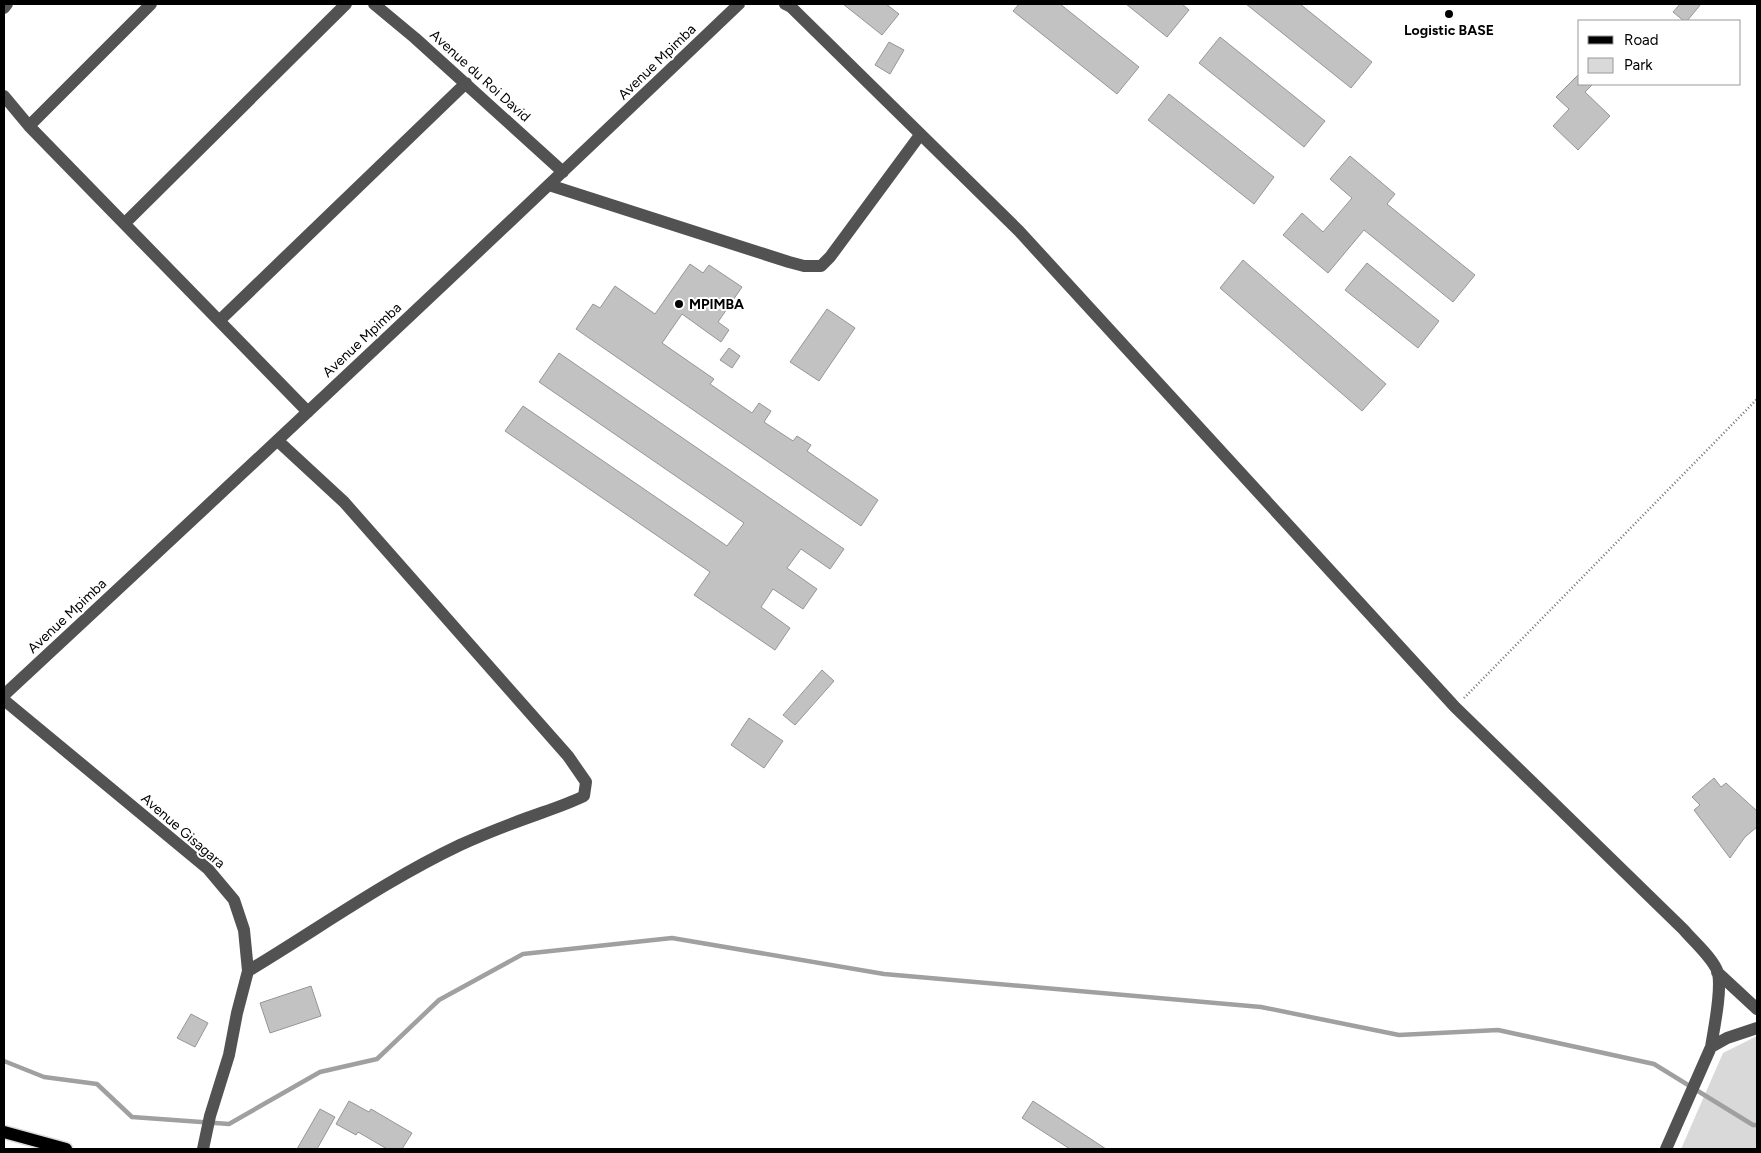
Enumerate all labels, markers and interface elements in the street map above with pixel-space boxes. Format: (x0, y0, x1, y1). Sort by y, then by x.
marker: Logistic BASE (1443, 8, 1455, 20)
legend (1578, 20, 1741, 85)
street label: Avenue Mpimba (615, 21, 699, 103)
place label: Logistic BASE (1404, 22, 1494, 39)
street label: Avenue du Roi David (426, 26, 534, 126)
text: Road (1624, 31, 1659, 49)
text: Park (1624, 56, 1653, 74)
place label: MPIMBA (689, 296, 744, 313)
marker: MPIMBA (673, 298, 685, 310)
street label: Avenue Mpimba (319, 299, 405, 381)
street label: Avenue Mpimba (24, 575, 110, 657)
street label: Avenue Gisagara (138, 790, 228, 872)

